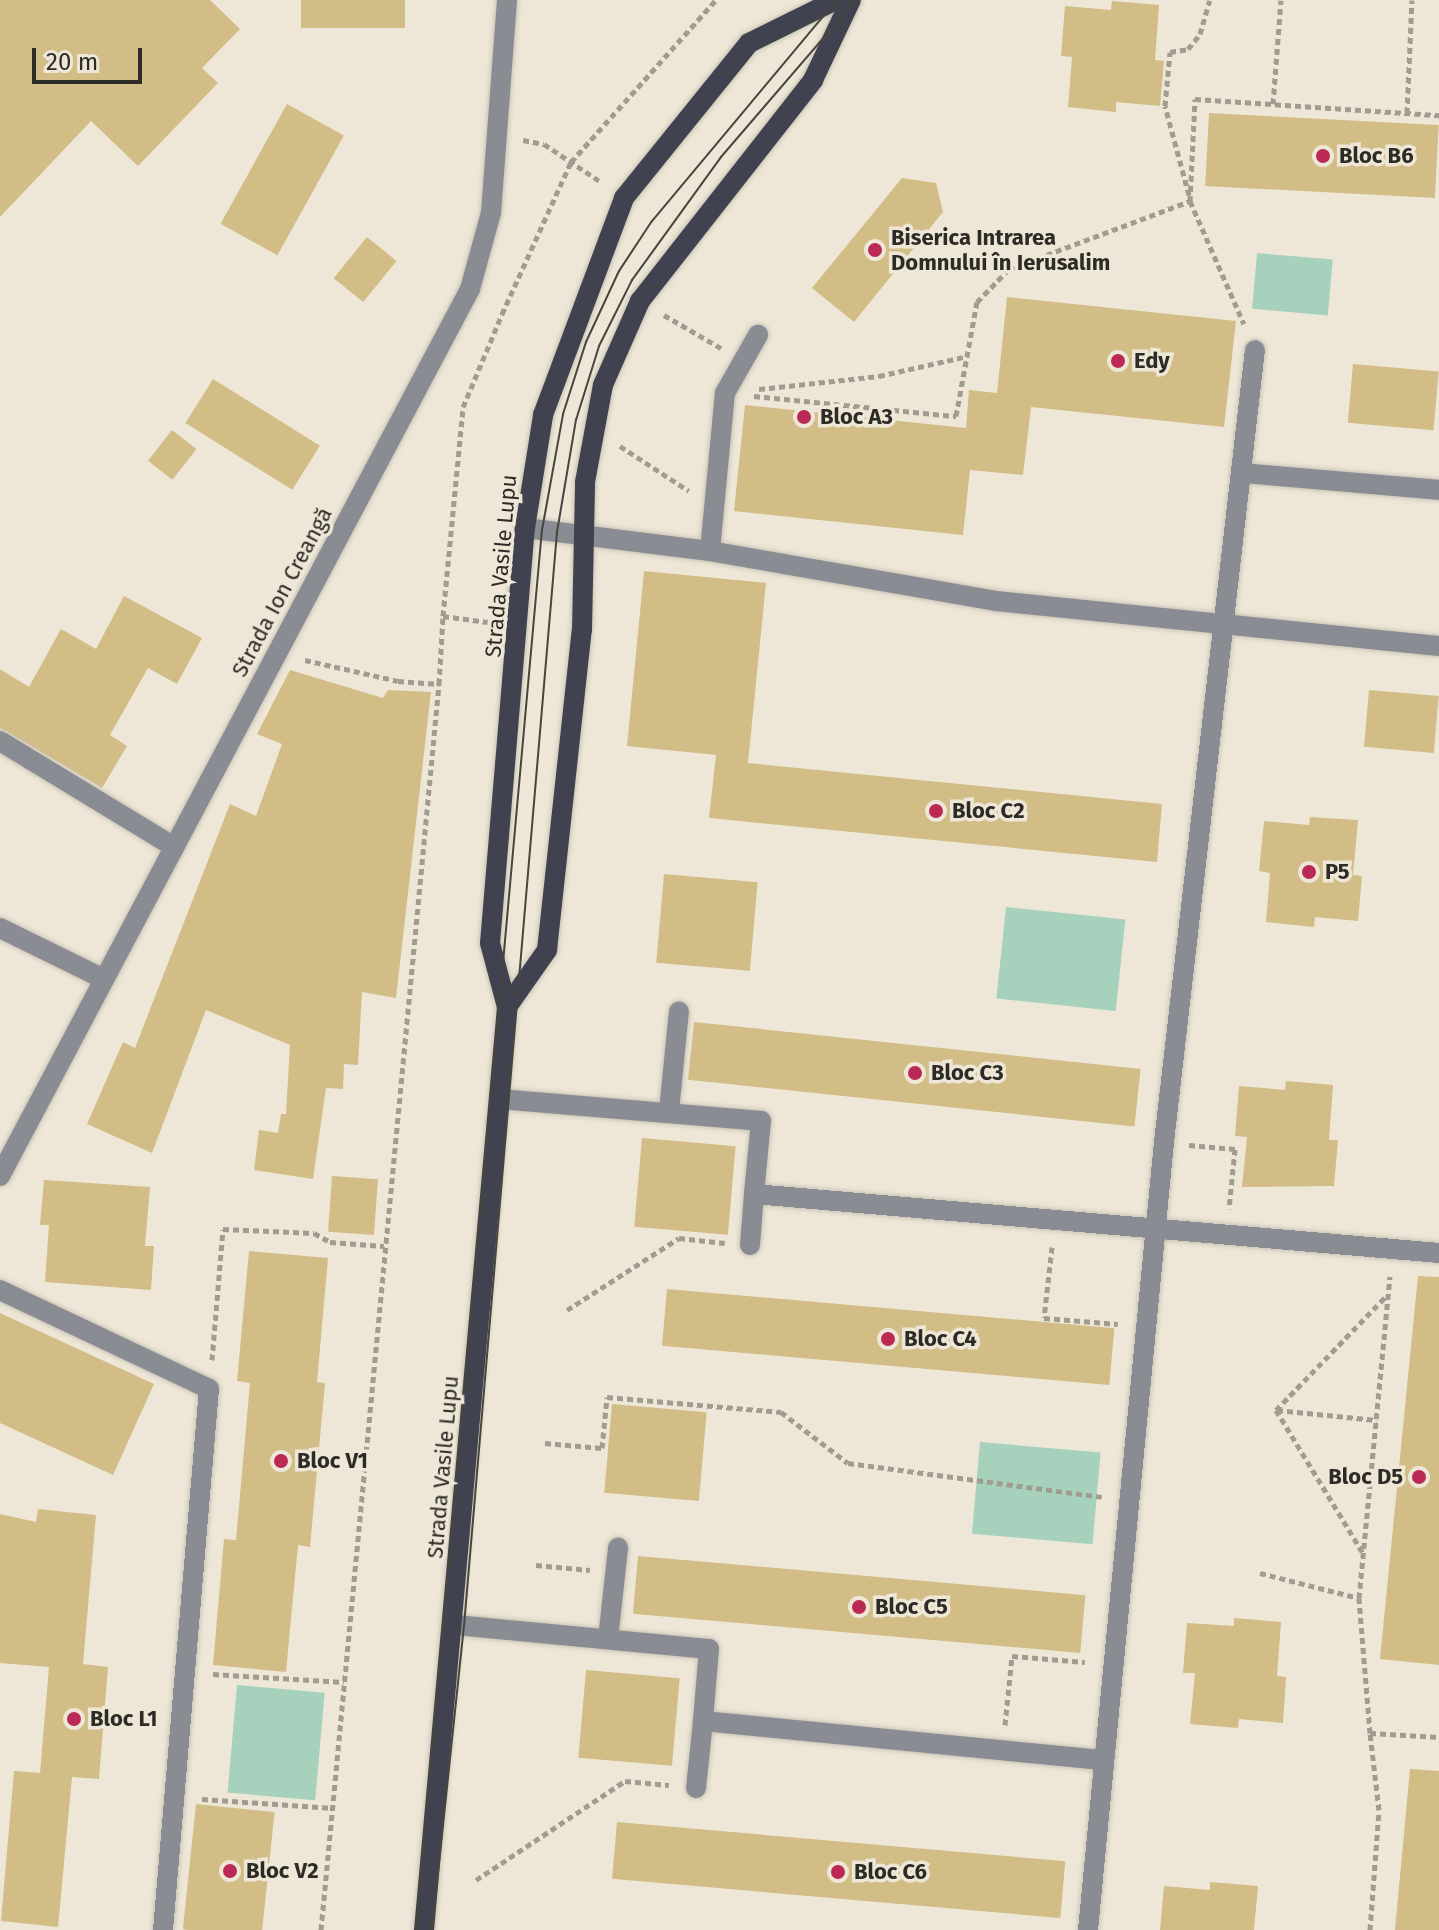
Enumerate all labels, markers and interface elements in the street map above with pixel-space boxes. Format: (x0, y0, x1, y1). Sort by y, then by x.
scale bar (36, 32, 146, 82)
text: 20 m (46, 48, 98, 76)
place label: Bloc B6 (1339, 143, 1414, 169)
marker: Bloc B6 (1314, 147, 1332, 165)
place label: Biserica Intrarea Domnului în Ierusalim (891, 224, 1110, 276)
marker: Biserica Intrarea Domnului în Ierusalim (866, 241, 884, 259)
place label: Edy (1134, 348, 1170, 374)
marker: Edy (1109, 352, 1127, 370)
place label: Bloc A3 (820, 404, 893, 430)
marker: Bloc A3 (795, 408, 813, 426)
street label: Strada Vasile Lupu (480, 473, 522, 659)
street label: Strada Ion Creangă (226, 503, 338, 681)
place label: Bloc C2 (952, 798, 1025, 824)
marker: Bloc C2 (927, 802, 945, 820)
place label: P5 (1325, 859, 1350, 885)
marker: P5 (1300, 863, 1318, 881)
place label: Bloc C3 (931, 1060, 1004, 1086)
marker: Bloc C3 (906, 1064, 924, 1082)
place label: Bloc C4 (904, 1326, 977, 1352)
marker: Bloc C4 (879, 1330, 897, 1348)
street label: Strada Vasile Lupu (422, 1374, 464, 1560)
place label: Bloc V1 (297, 1448, 368, 1474)
marker: Bloc V1 (272, 1452, 290, 1470)
place label: Bloc D5 (1328, 1464, 1403, 1490)
marker: Bloc D5 (1410, 1468, 1428, 1486)
place label: Bloc C5 (875, 1594, 948, 1620)
marker: Bloc C5 (850, 1598, 868, 1616)
place label: Bloc L1 (90, 1706, 157, 1732)
marker: Bloc L1 (65, 1710, 83, 1728)
place label: Bloc V2 (246, 1858, 319, 1884)
place label: Bloc C6 (854, 1859, 927, 1885)
marker: Bloc V2 (221, 1862, 239, 1880)
marker: Bloc C6 (829, 1863, 847, 1881)

